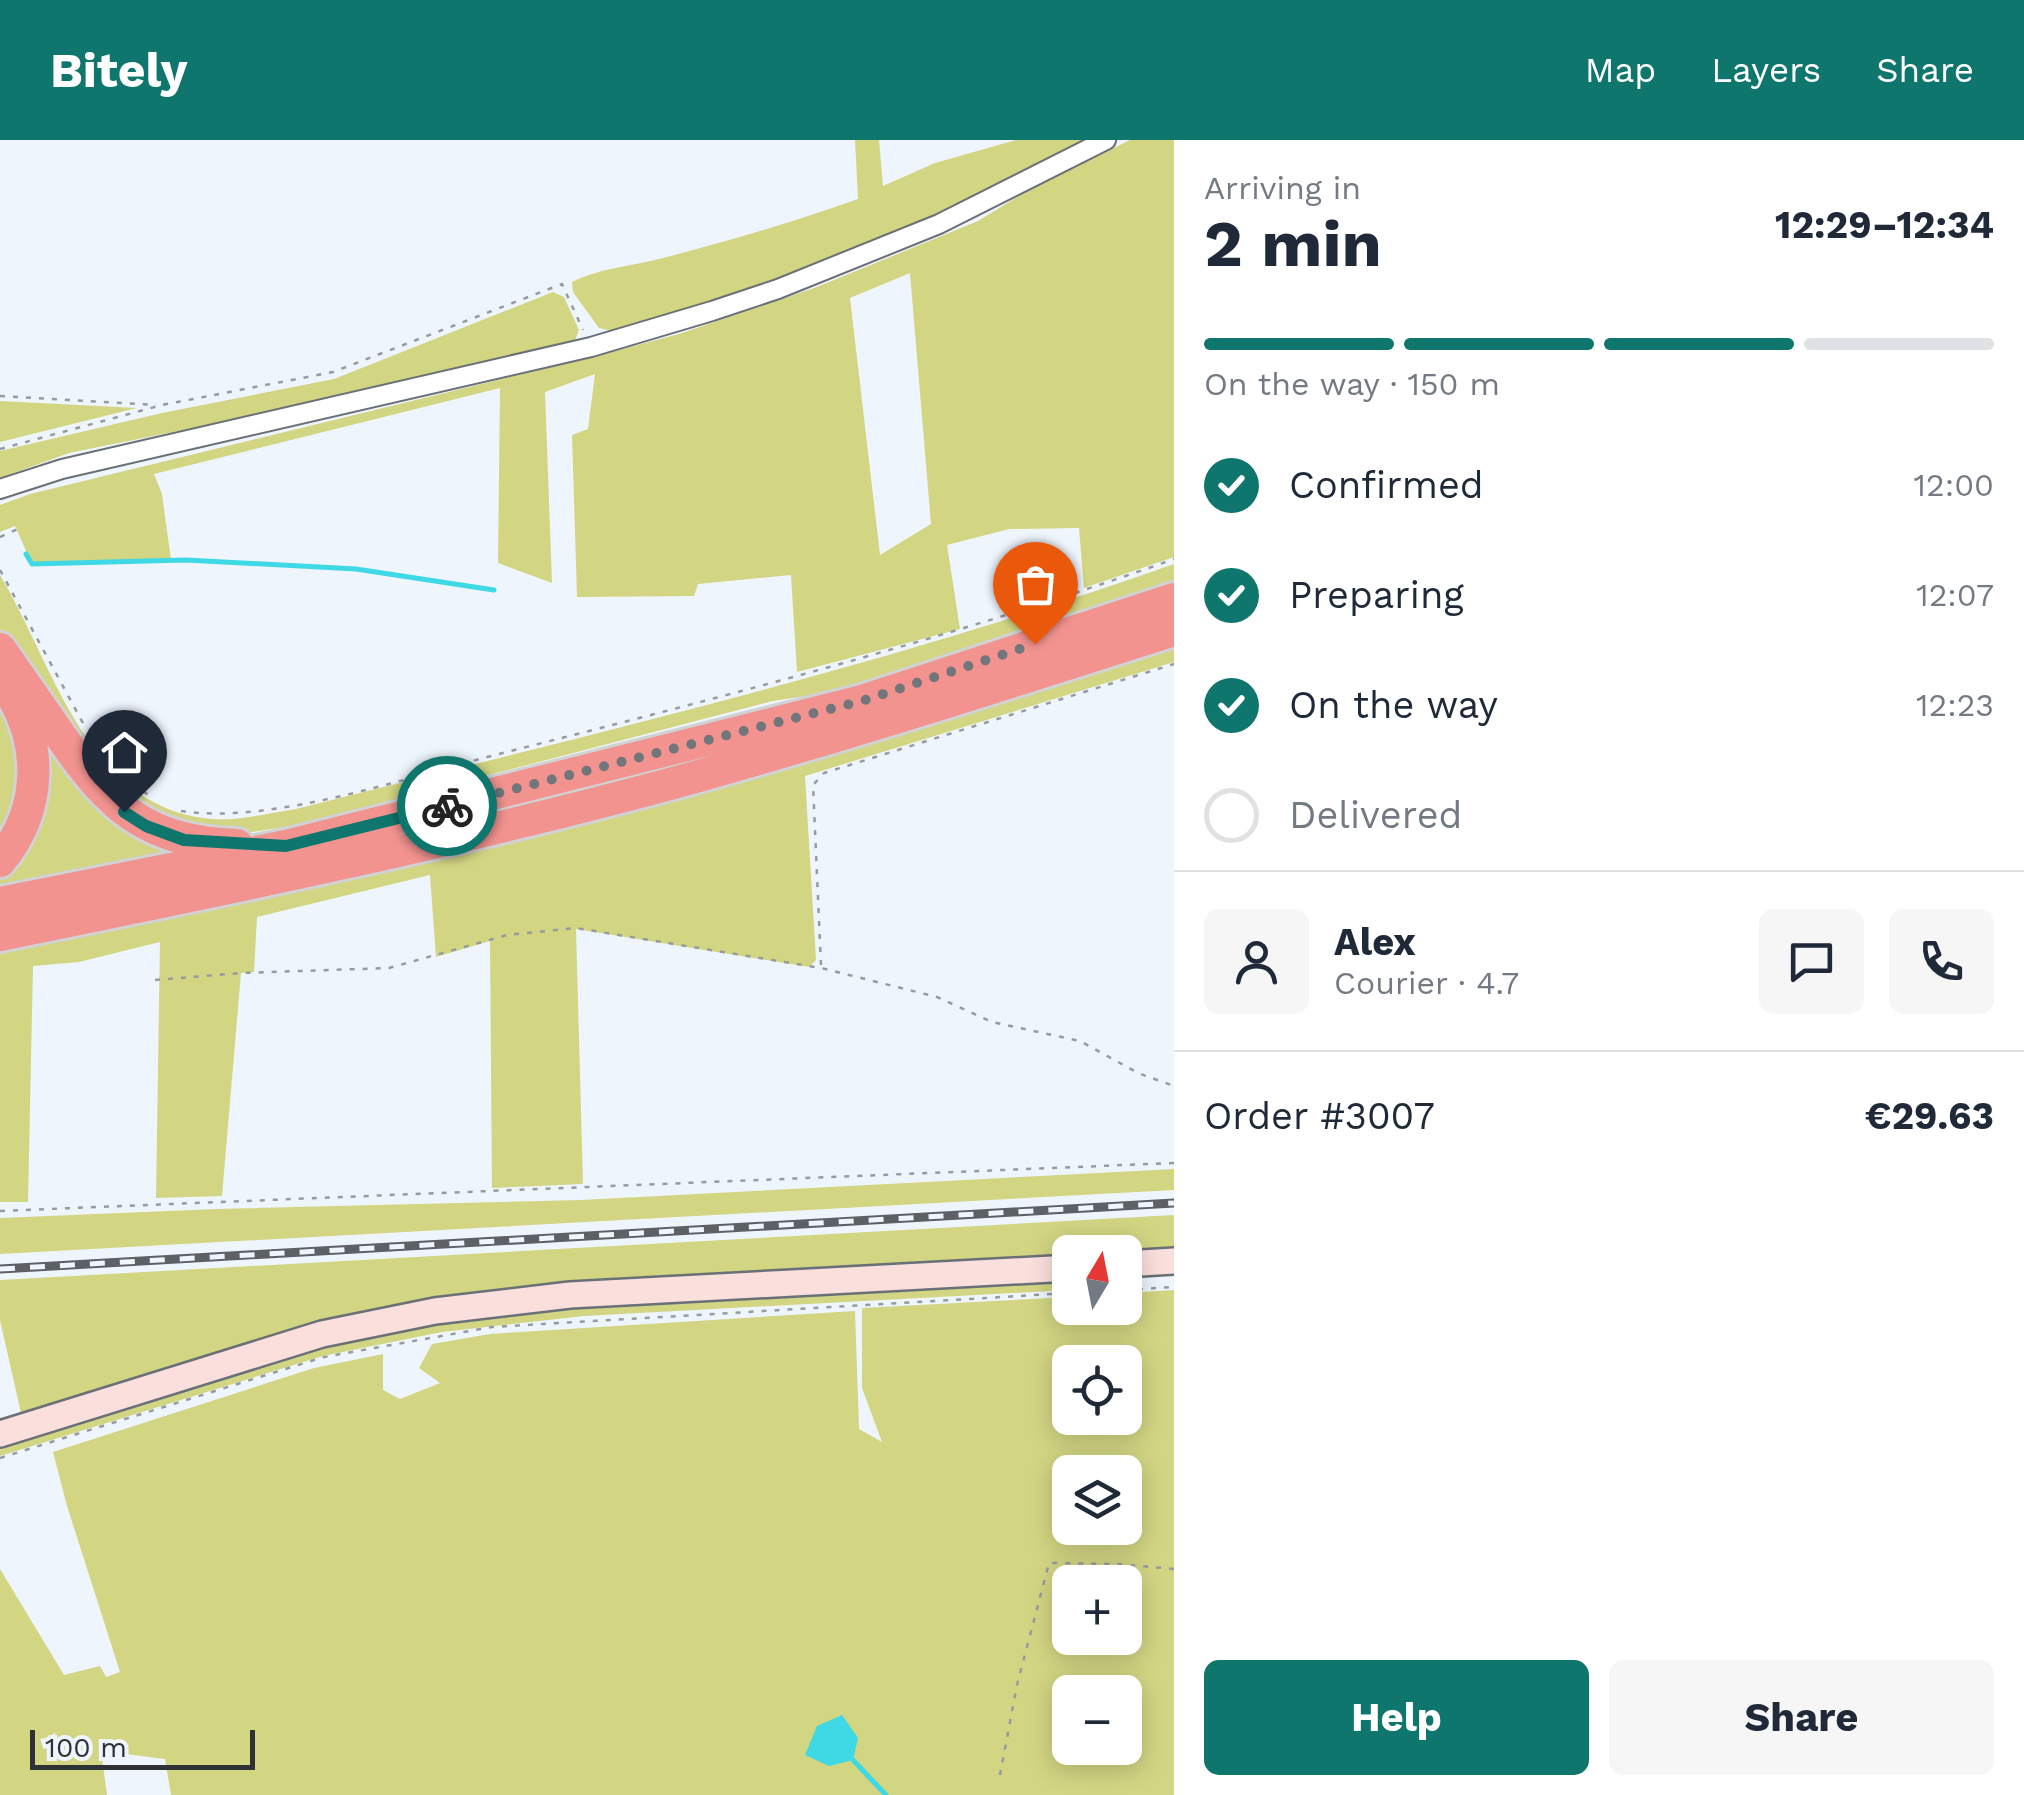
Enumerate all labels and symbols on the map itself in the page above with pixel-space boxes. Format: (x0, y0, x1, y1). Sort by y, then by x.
pin (993, 542, 1078, 645)
pin (82, 710, 167, 813)
courier (397, 756, 497, 856)
north arrow (1052, 1235, 1142, 1325)
scale bar (30, 1725, 255, 1770)

